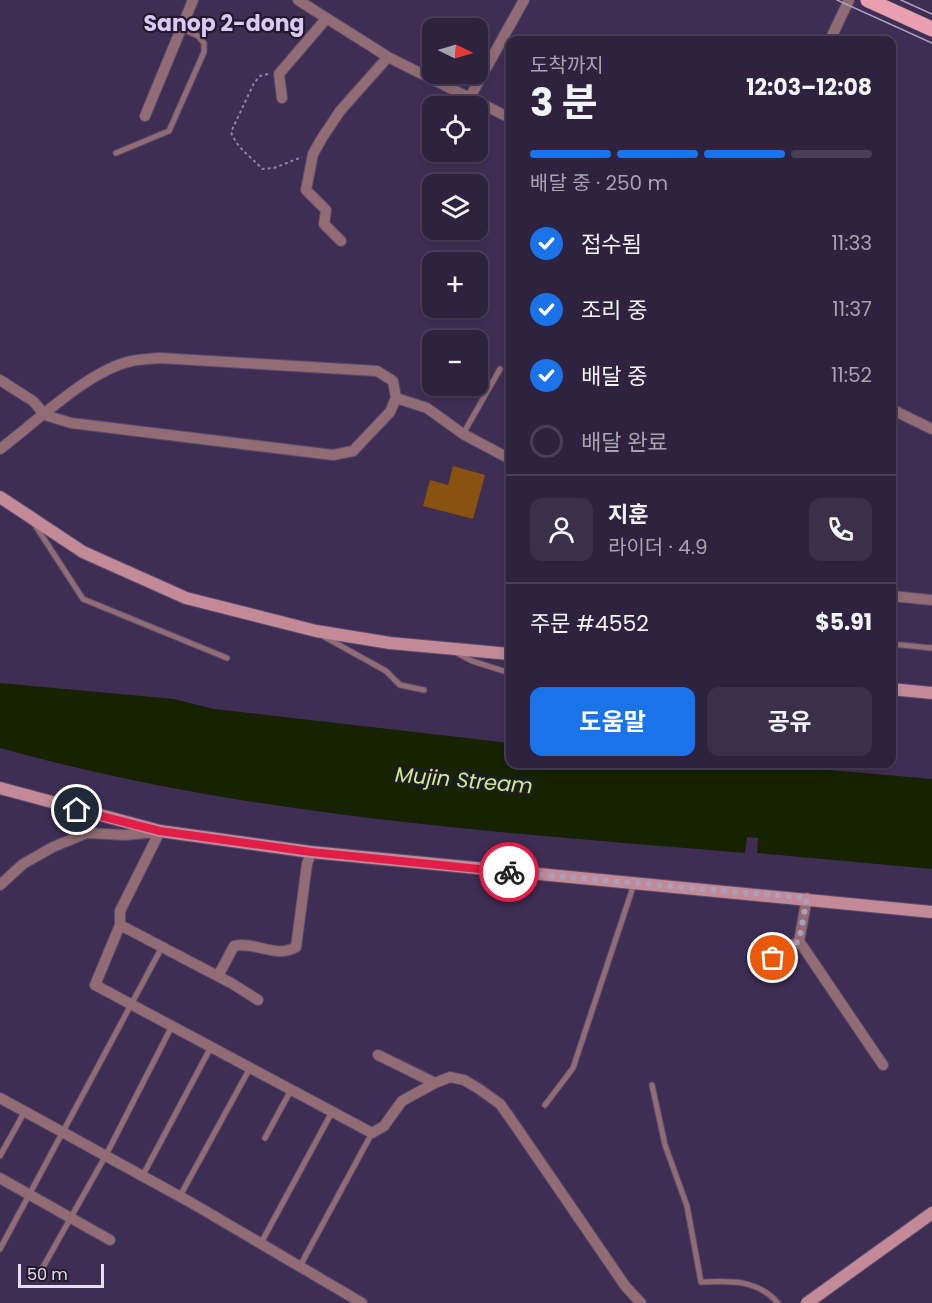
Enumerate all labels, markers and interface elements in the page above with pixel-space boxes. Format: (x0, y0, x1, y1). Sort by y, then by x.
district label: Sanop 2-dong (144, 8, 304, 39)
north arrow (422, 18, 488, 84)
map controls (422, 18, 488, 396)
text: 도착까지 (530, 51, 604, 79)
text: 12:03–12:08 (746, 72, 872, 103)
text: 3 분 (530, 75, 598, 130)
button: locate (422, 96, 488, 162)
text: 배달 중 · 250 m (530, 169, 668, 197)
button: layers (422, 174, 488, 240)
icon: check (530, 227, 563, 260)
text: 접수됨 (581, 229, 642, 260)
text: 11:33 (831, 229, 872, 257)
button: + (422, 252, 488, 318)
icon: check (530, 293, 563, 326)
text: 조리 중 (581, 295, 648, 326)
text: 11:37 (832, 295, 872, 323)
button: − (422, 330, 488, 396)
icon: check (530, 359, 563, 392)
text: 배달 중 (581, 361, 648, 392)
text: 11:52 (831, 361, 872, 389)
text: 배달 완료 (581, 427, 668, 458)
button: person (530, 498, 593, 561)
button: phone (809, 498, 872, 561)
text: 지훈 (608, 499, 648, 530)
text: 라이더 · 4.9 (608, 533, 708, 561)
text: $5.91 (815, 607, 872, 638)
text: 주문 #4552 (530, 608, 649, 639)
button: 도움말 (530, 687, 695, 756)
button: 공유 (707, 687, 872, 756)
water label: Mujin Stream (394, 760, 534, 800)
pin (51, 784, 102, 835)
icon: home (60, 793, 93, 826)
courier (479, 842, 539, 902)
icon: bike (493, 856, 526, 889)
pin (747, 932, 798, 983)
icon: bag (756, 941, 789, 974)
scale bar (18, 1261, 104, 1288)
text: 50 m (27, 1263, 68, 1286)

